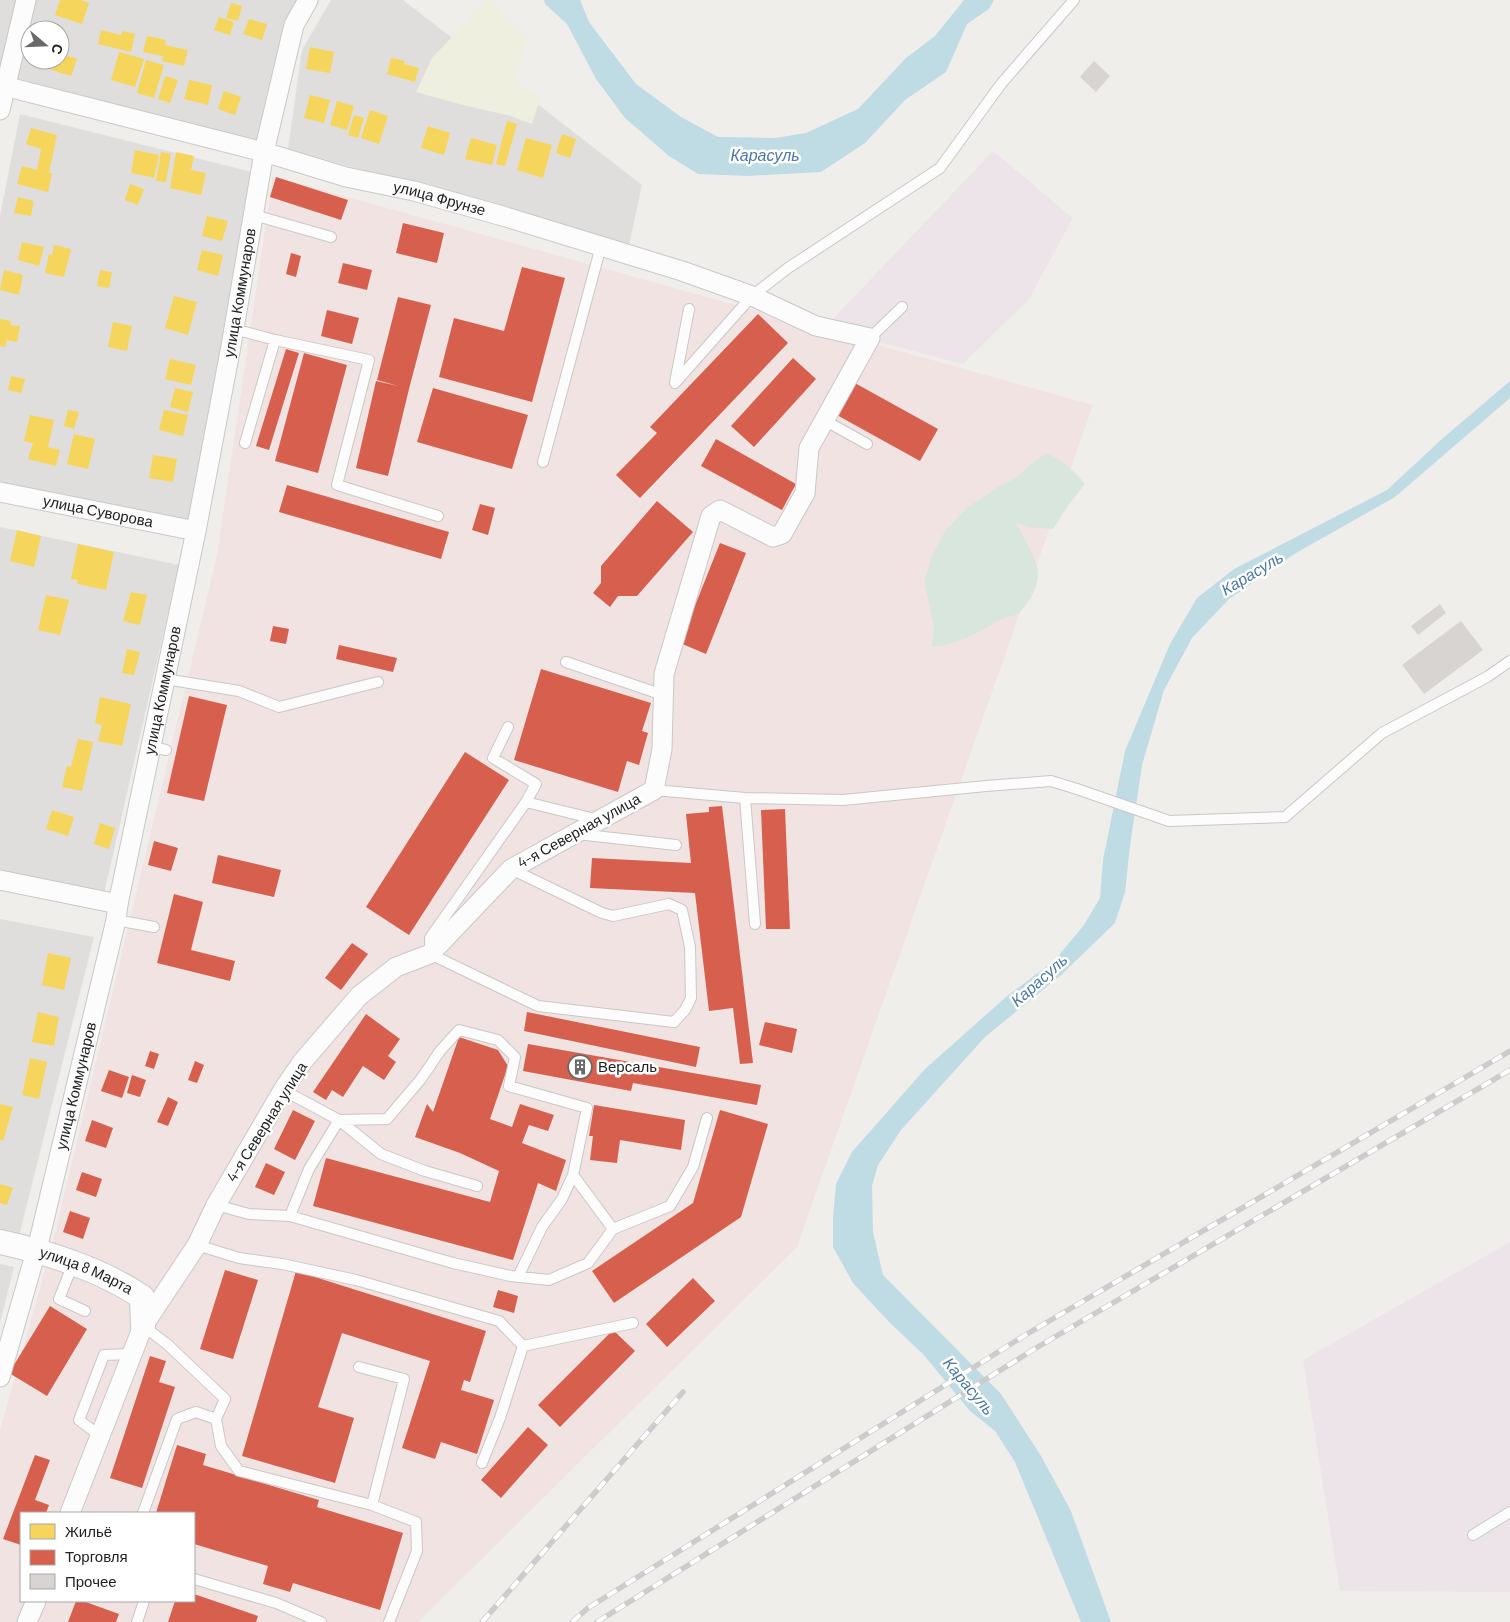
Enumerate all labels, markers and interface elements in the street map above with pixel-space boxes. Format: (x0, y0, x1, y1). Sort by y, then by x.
north arrow (20, 20, 70, 70)
text: С (48, 42, 67, 57)
water label: Карасуль (730, 145, 800, 164)
street label: улица Фрунзе (392, 177, 488, 219)
street label: улица Коммунаров (219, 227, 259, 359)
street label: улица Суворова (42, 491, 155, 530)
water label: Карасуль (1217, 547, 1286, 599)
street label: улица Коммунаров (139, 624, 184, 756)
street label: 4-я Северная улица (514, 789, 644, 871)
water label: Карасуль (1007, 949, 1071, 1010)
street label: улица Коммунаров (51, 1020, 99, 1151)
building icon: Версаль (567, 1054, 593, 1080)
place label: Версаль (598, 1057, 657, 1075)
street label: 4-я Северная улица (222, 1058, 311, 1185)
street label: улица 8 Марта (38, 1242, 137, 1298)
water label: Карасуль (940, 1353, 999, 1418)
legend (20, 1512, 195, 1602)
text: Жильё (65, 1522, 112, 1540)
text: Торговля (65, 1547, 128, 1565)
text: Прочее (65, 1572, 117, 1590)

